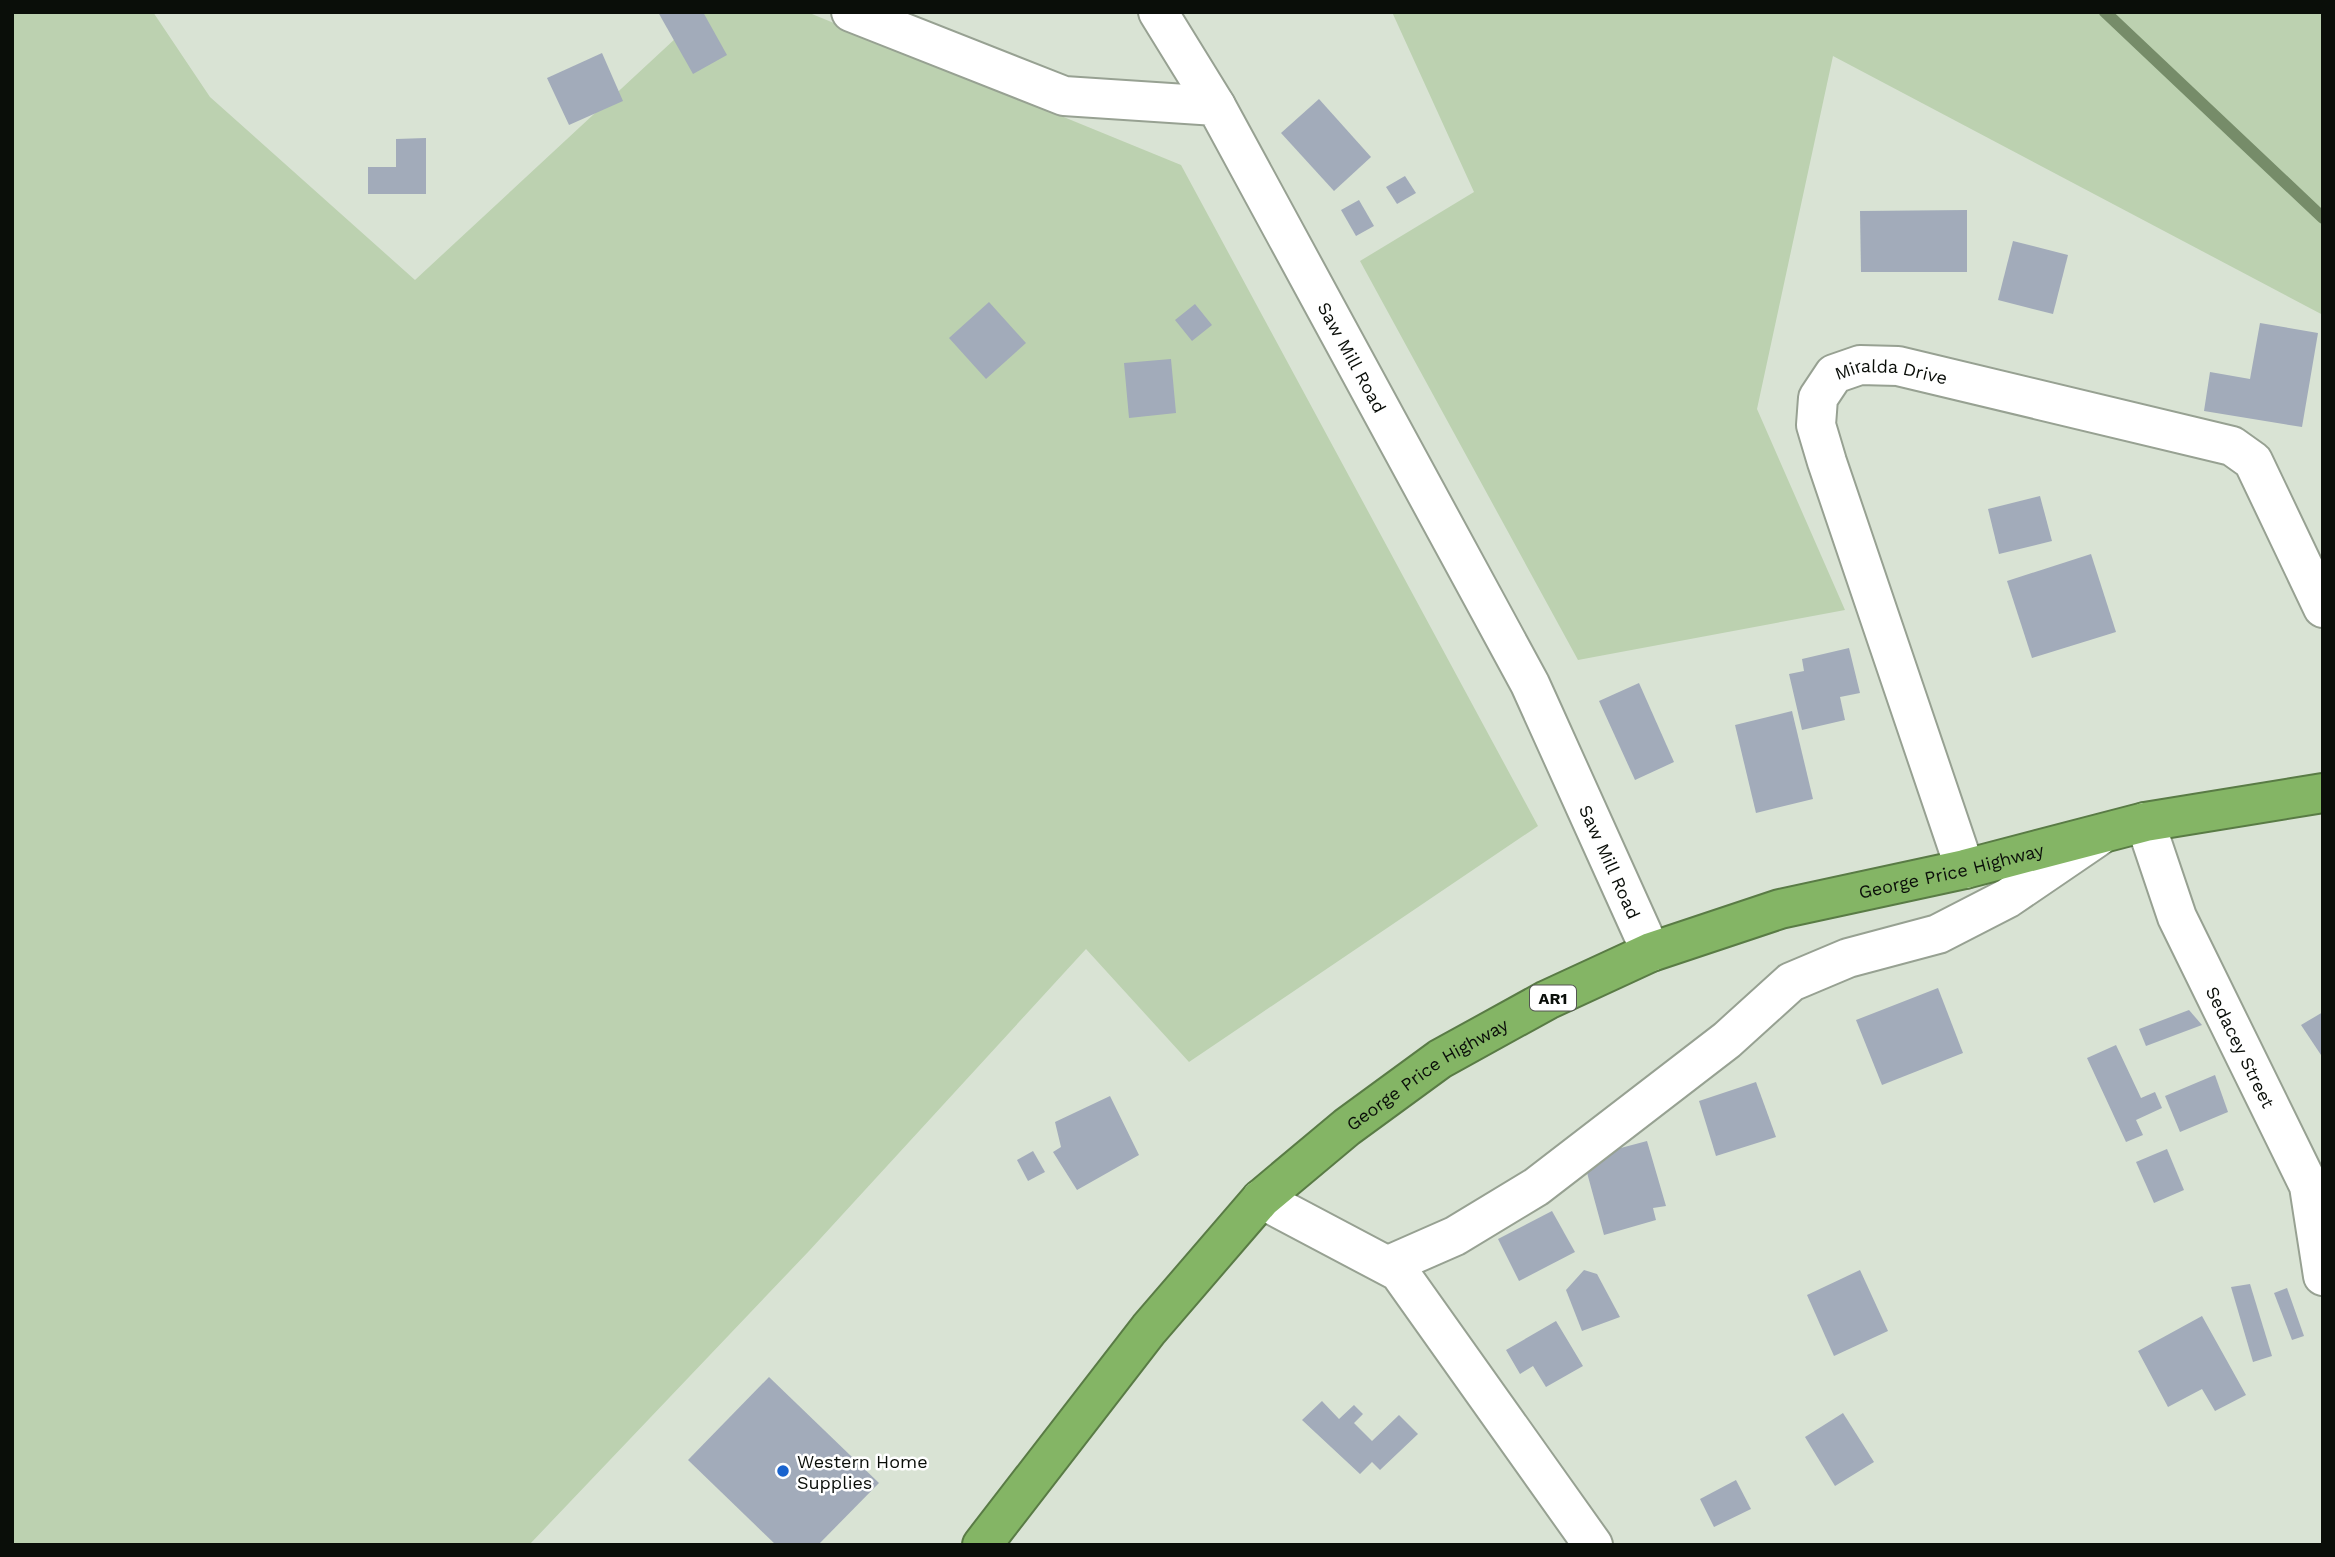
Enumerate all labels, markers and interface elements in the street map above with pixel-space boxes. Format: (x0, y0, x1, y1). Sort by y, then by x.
street label: Saw Mill Road (1314, 298, 1391, 416)
street label: Miralda Drive (1832, 355, 1950, 388)
street label: Saw Mill Road (1575, 801, 1645, 922)
street label: George Price Highway (1857, 838, 2046, 902)
street label: Sedacey Street (2202, 983, 2280, 1112)
road number: AR1 (1530, 986, 1576, 1010)
street label: George Price Highway (1342, 1013, 1512, 1135)
place label: Western Home Supplies (797, 1451, 928, 1493)
marker: Western Home Supplies (775, 1463, 791, 1479)

